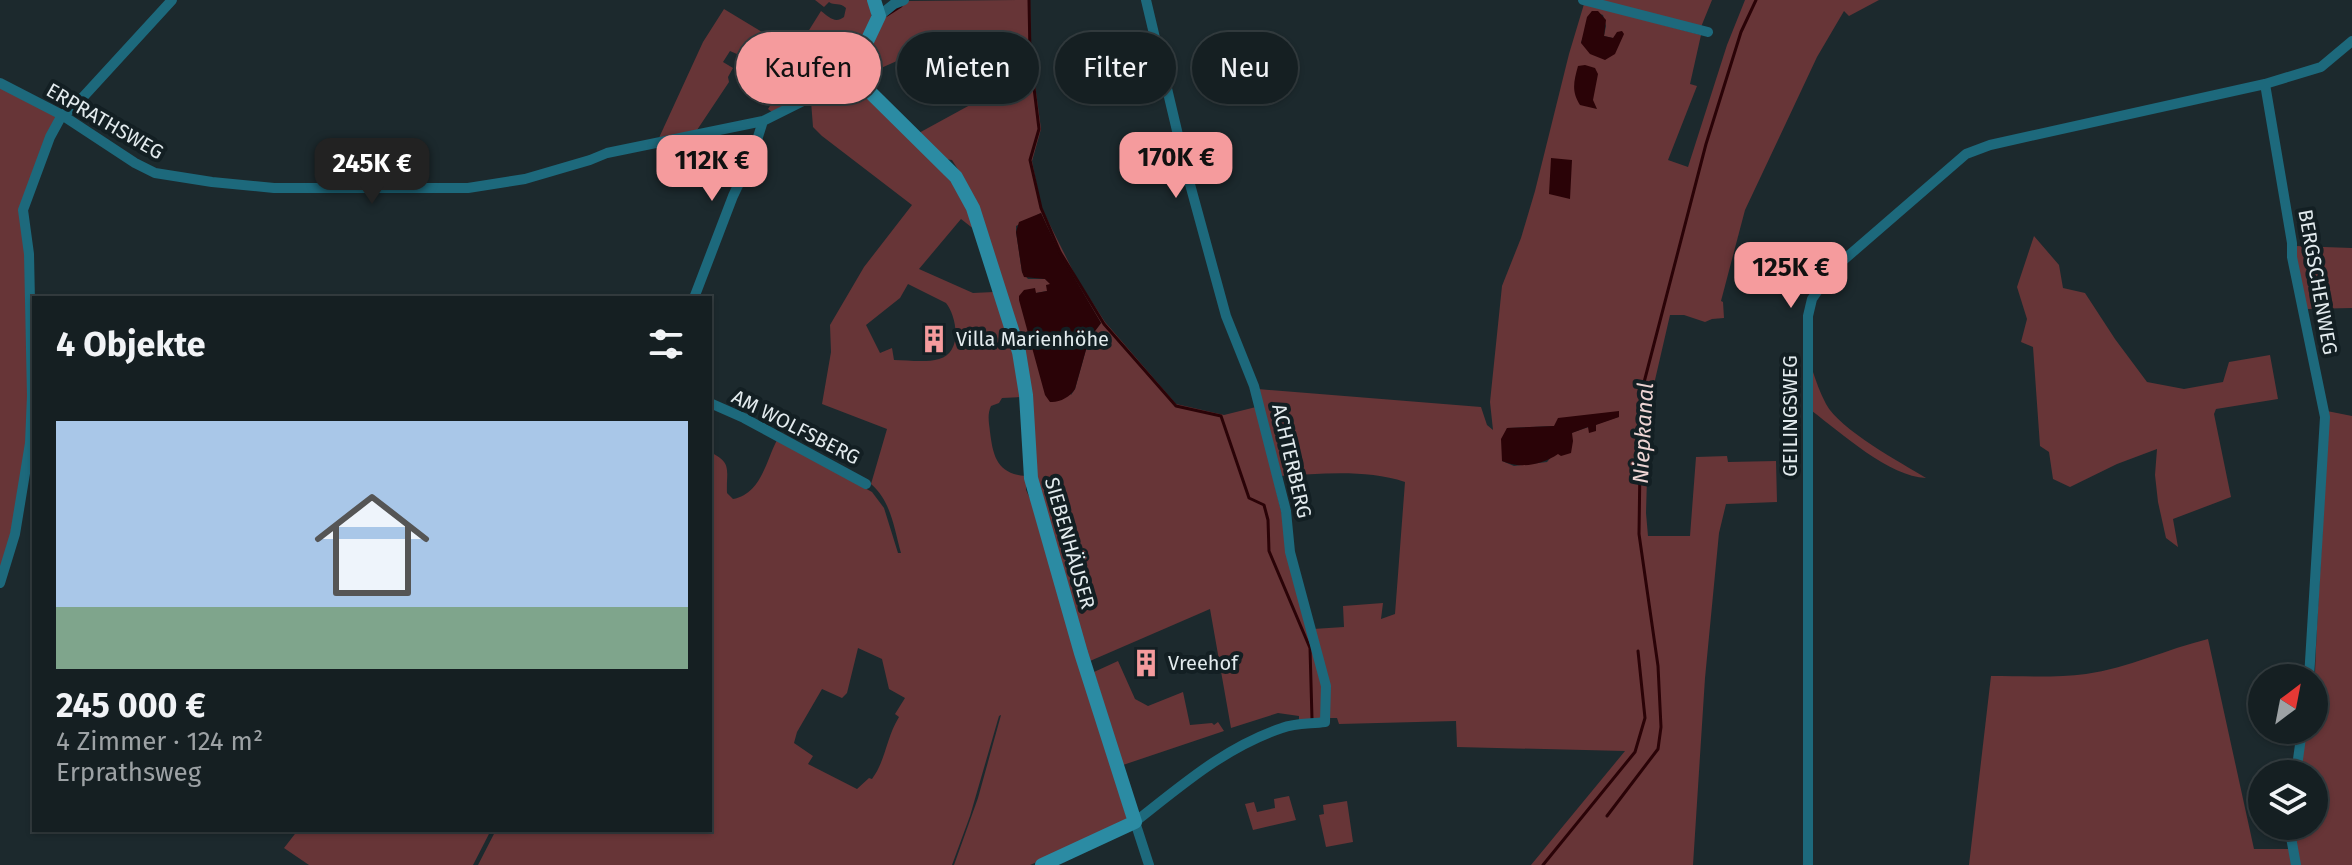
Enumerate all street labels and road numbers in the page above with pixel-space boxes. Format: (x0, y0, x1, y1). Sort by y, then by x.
street label: ERPRATHSWEG (42, 78, 168, 164)
street label: BERGSCHENWEG (2293, 208, 2343, 356)
street label: GEILINGSWEG (1778, 355, 1802, 477)
street label: AM WOLFSBERG (728, 384, 864, 470)
street label: ACHTERBERG (1267, 401, 1317, 521)
street label: SIEBENHÄUSER (1040, 474, 1100, 612)

